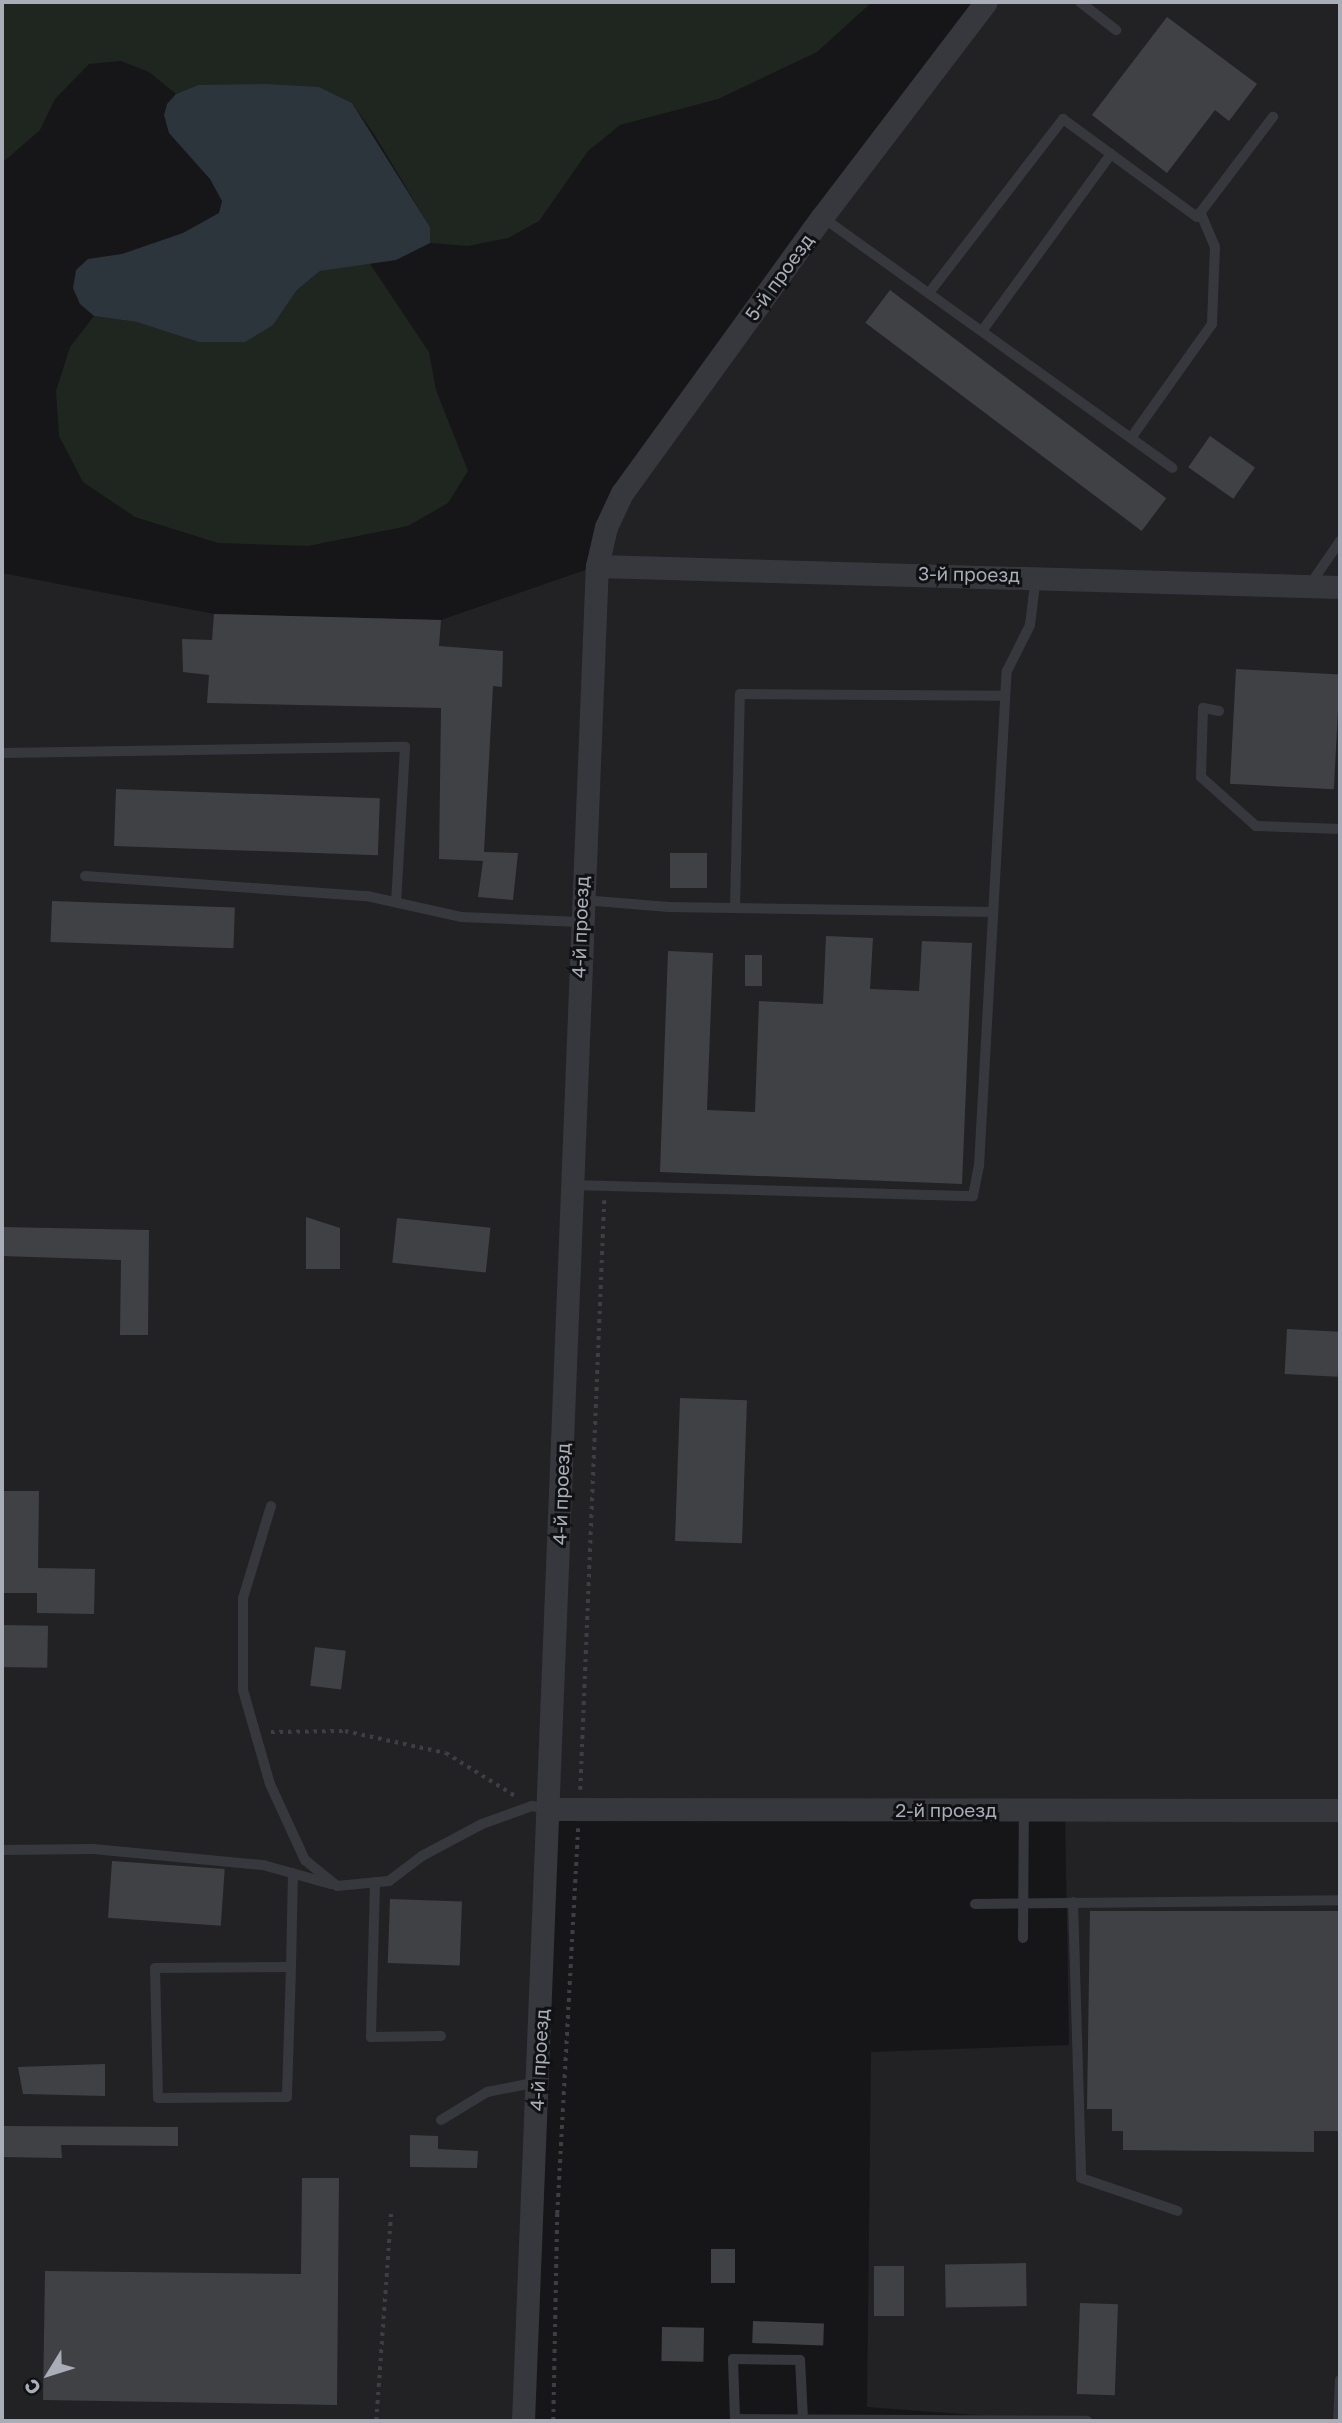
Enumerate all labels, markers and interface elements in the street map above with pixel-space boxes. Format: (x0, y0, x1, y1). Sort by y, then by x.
street label: 5-й проезд (740, 229, 818, 325)
street label: 3-й проезд (918, 562, 1020, 586)
street label: 4-й проезд (567, 876, 593, 978)
street label: 4-й проезд (548, 1443, 574, 1545)
street label: 2-й проезд (895, 1799, 997, 1821)
street label: 4-й проезд (525, 2008, 553, 2112)
north arrow (14, 2339, 84, 2409)
text: С (19, 2375, 45, 2400)

